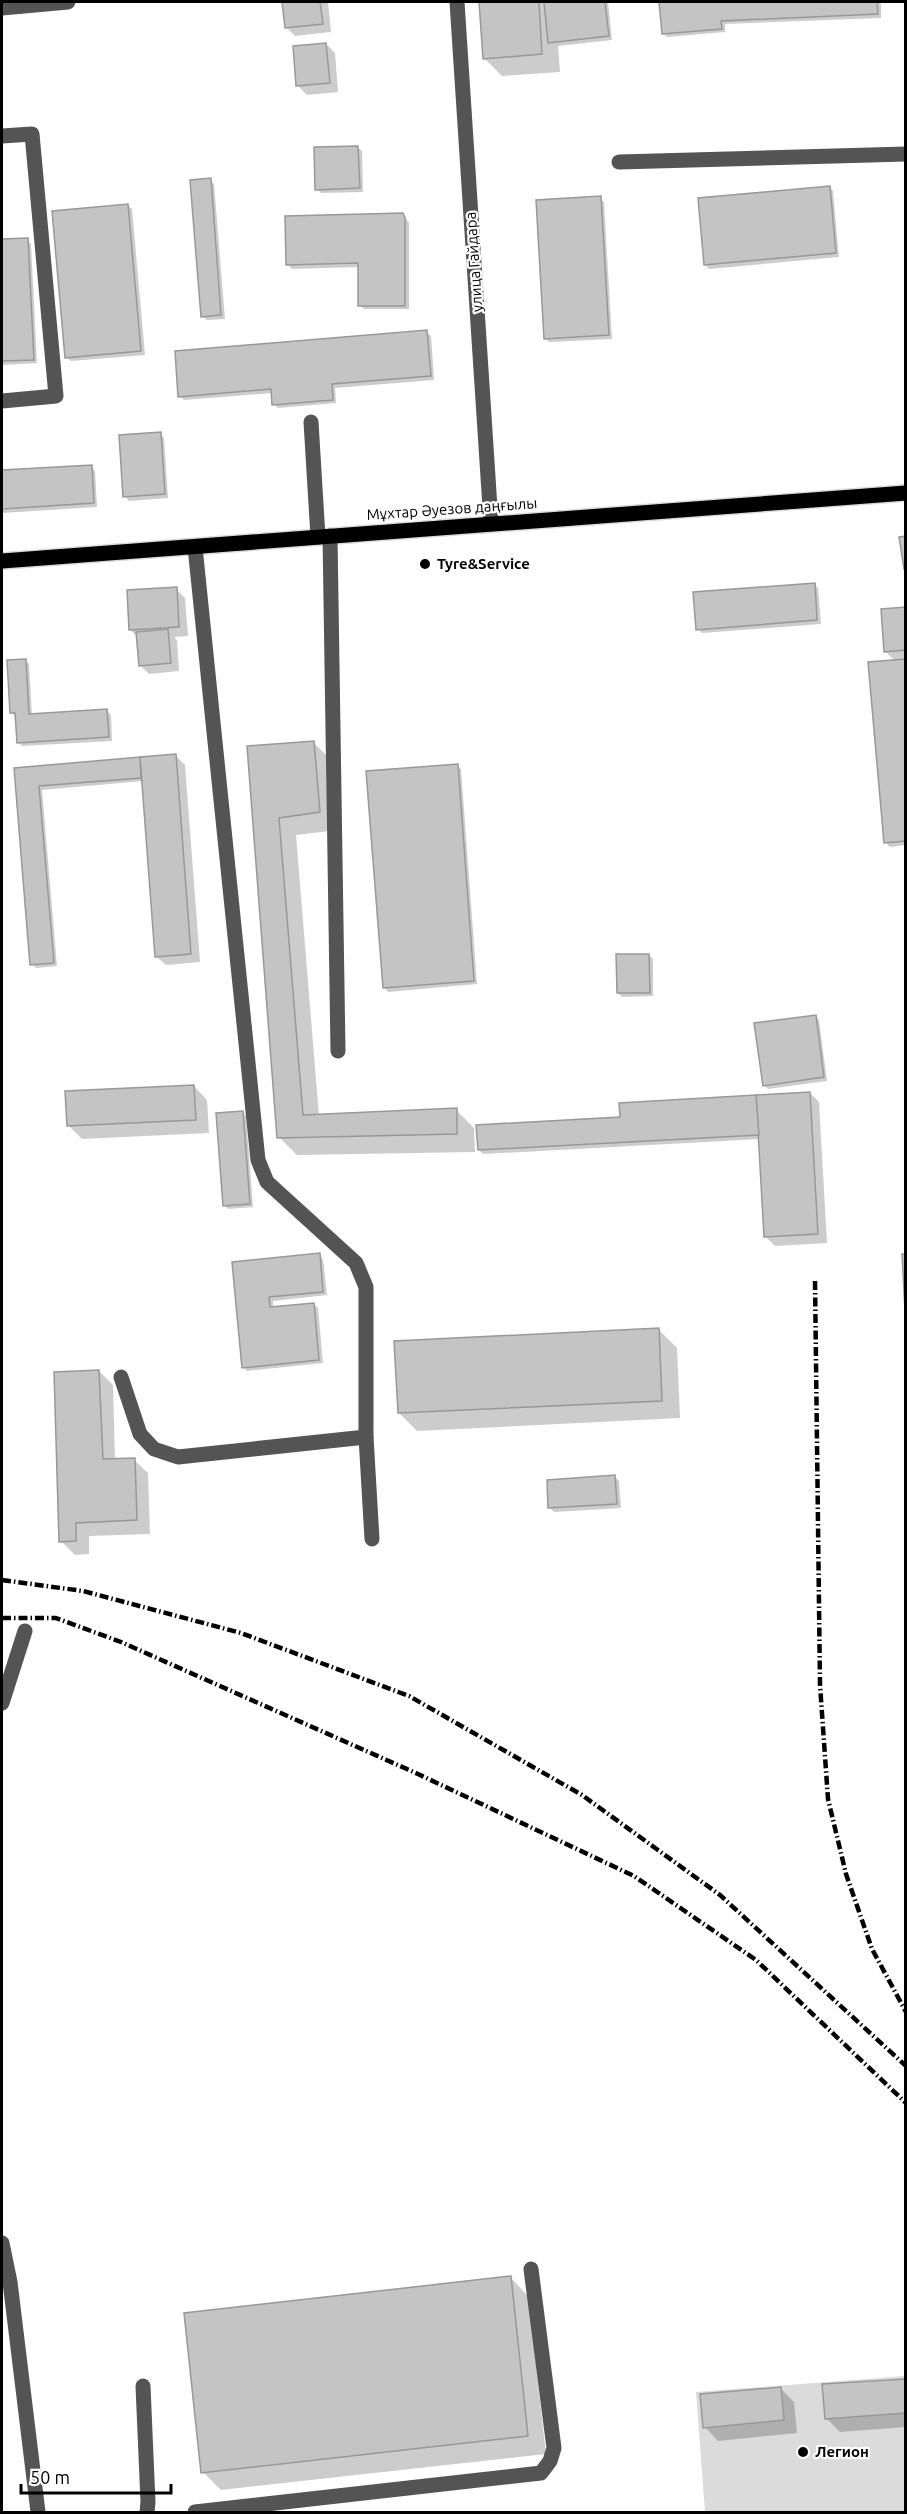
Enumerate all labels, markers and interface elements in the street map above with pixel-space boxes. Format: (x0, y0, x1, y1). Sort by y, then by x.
street label: улица Гайдара (462, 211, 485, 313)
street label: Мұхтар Әуезов даңғылы (366, 494, 538, 523)
place label: Tyre&Service (437, 555, 530, 572)
marker: Tyre&Service (418, 557, 432, 571)
place label: Легион (815, 2443, 869, 2460)
marker: Легион (796, 2445, 810, 2459)
scale bar (21, 2457, 171, 2495)
text: 50 m (30, 2467, 70, 2487)

